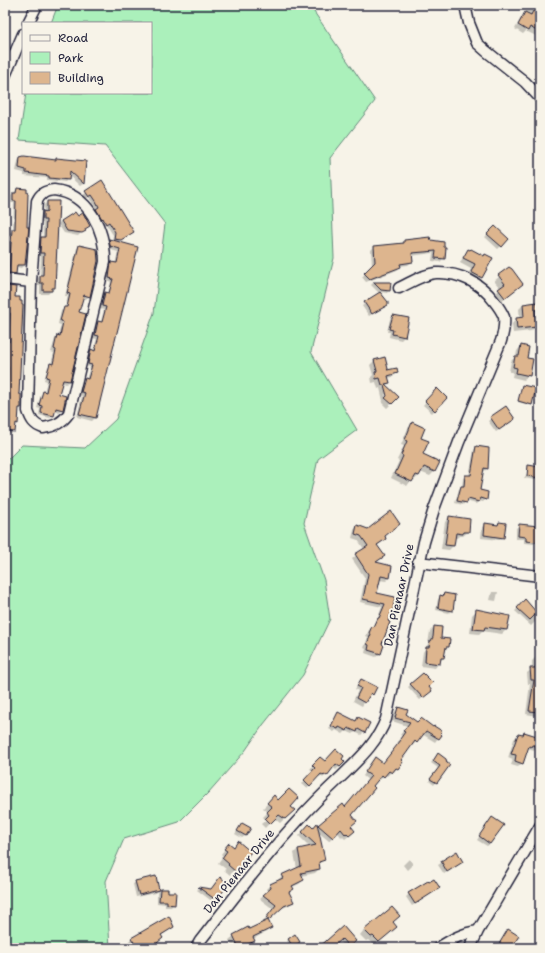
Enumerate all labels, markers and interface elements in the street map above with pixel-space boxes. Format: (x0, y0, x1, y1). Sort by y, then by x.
legend (22, 22, 152, 94)
text: Road (58, 30, 89, 46)
text: Park (58, 50, 84, 66)
text: Building (58, 70, 104, 86)
street label: Dan Pienaar Drive (380, 542, 418, 648)
street label: Dan Pienaar Drive (200, 825, 278, 917)

